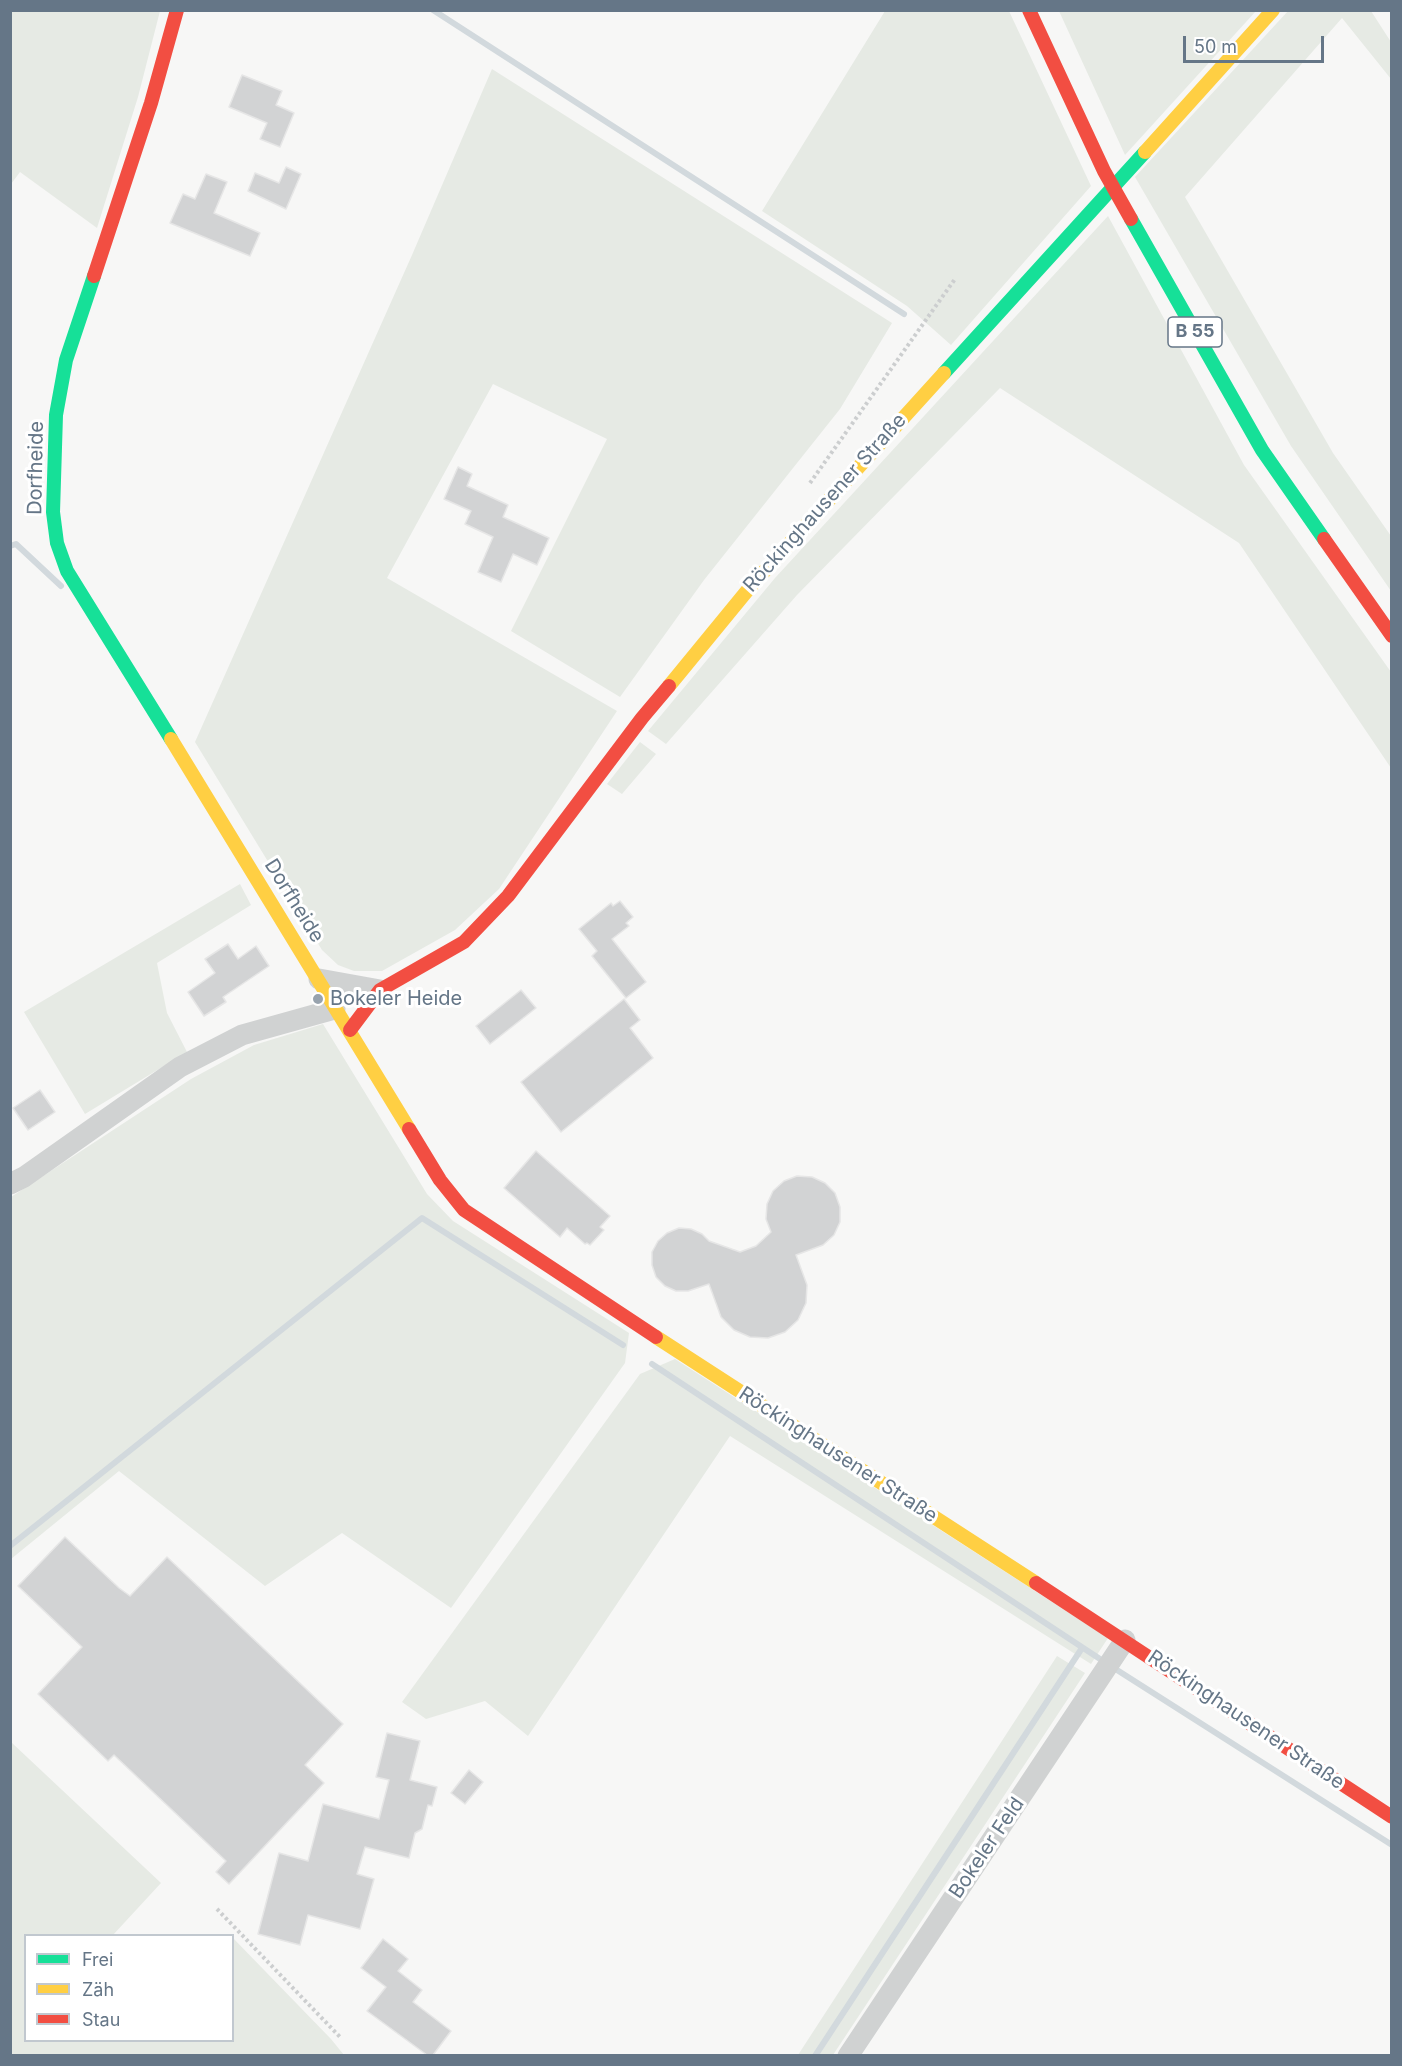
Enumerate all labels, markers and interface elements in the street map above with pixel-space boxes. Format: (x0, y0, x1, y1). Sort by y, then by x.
scale bar (1186, 24, 1327, 62)
text: 50 m (1194, 36, 1237, 57)
road number: B 55 (1168, 317, 1222, 347)
street label: Röckinghausener Straße (739, 409, 911, 597)
street label: Dorfheide (23, 421, 49, 515)
street label: Dorfheide (259, 855, 329, 947)
place label: Bokeler Heide (330, 987, 462, 1011)
marker: Bokeler Heide (311, 992, 325, 1006)
street label: Röckinghausener Straße (734, 1382, 942, 1528)
street label: Röckinghausener Straße (1143, 1645, 1349, 1795)
street label: Bokeler Feld (944, 1793, 1030, 1903)
legend (24, 1934, 234, 2042)
text: Frei (82, 1949, 113, 1970)
text: Zäh (82, 1979, 114, 2000)
text: Stau (82, 2009, 120, 2030)

